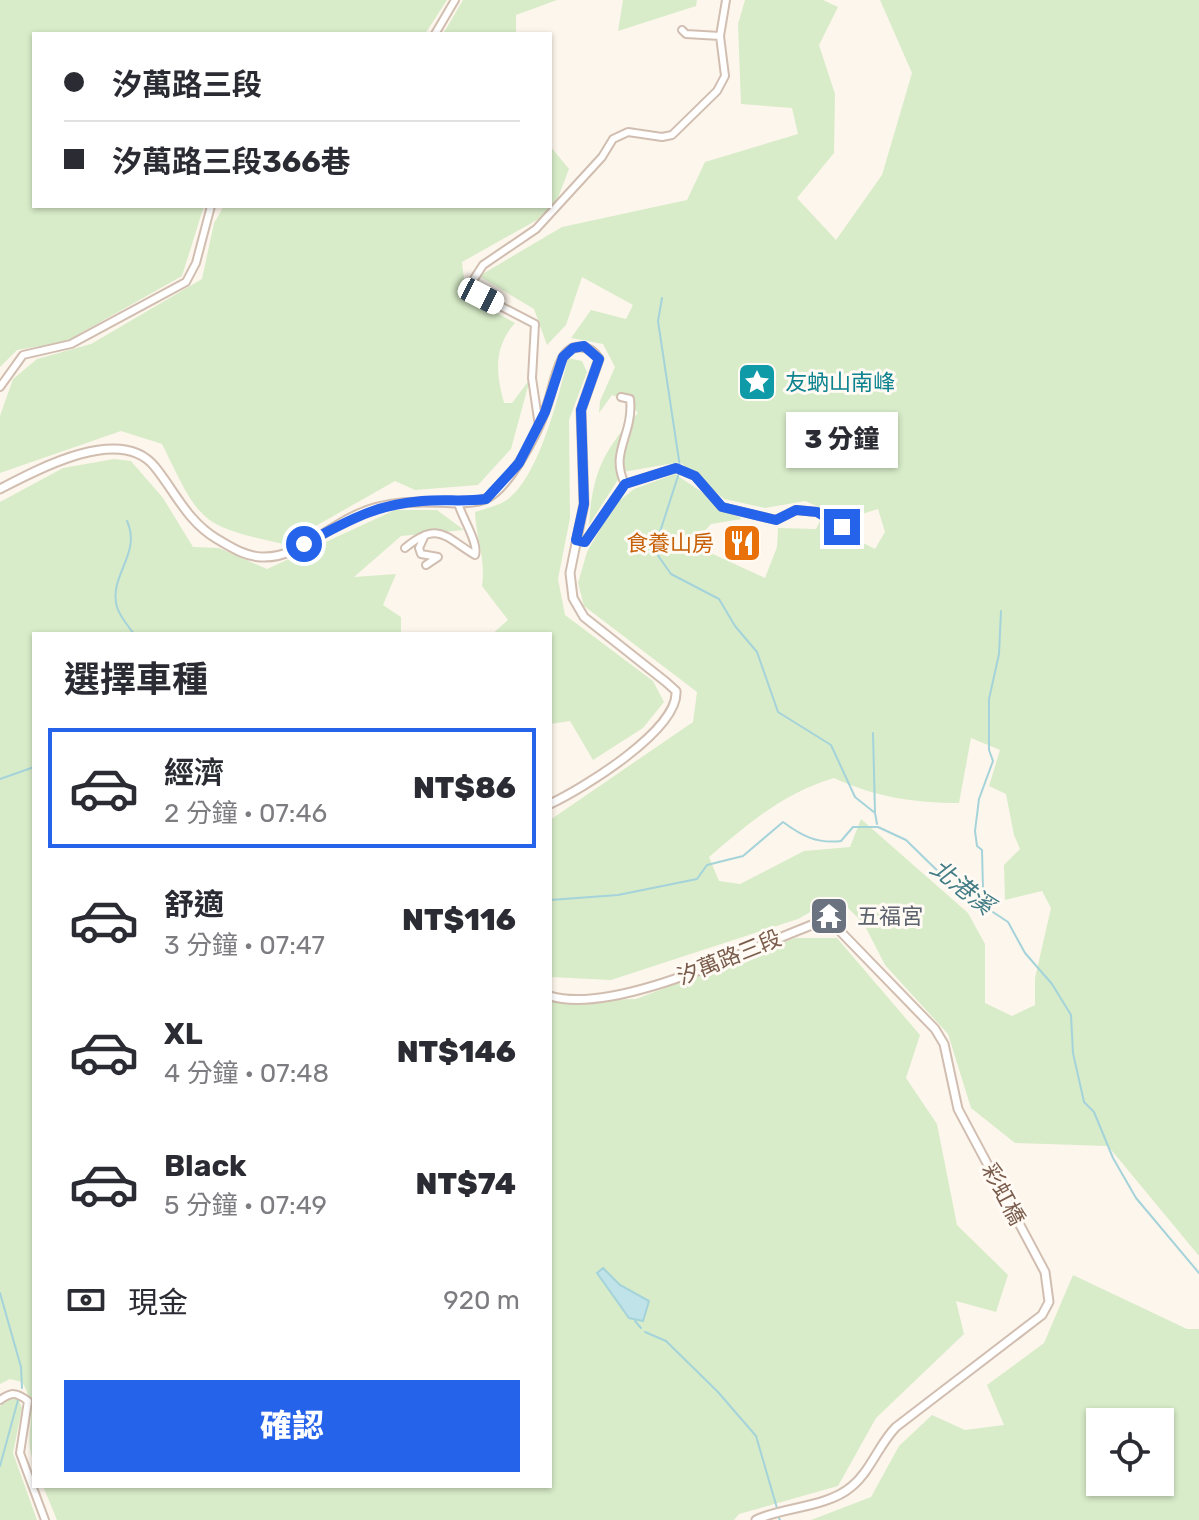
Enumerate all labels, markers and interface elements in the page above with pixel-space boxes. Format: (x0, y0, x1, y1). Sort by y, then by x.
text: 汐萬路三段 (112, 67, 262, 103)
text: 汐萬路三段366巷 (112, 144, 351, 180)
car (454, 274, 508, 318)
place icon: 友蚋山南峰 (736, 361, 778, 403)
place label: 友蚋山南峰 (785, 369, 895, 396)
callout: 3 分鐘 (786, 411, 898, 467)
text: 3 分鐘 (805, 424, 879, 455)
route end (824, 509, 860, 545)
restaurant icon: 食養山房 (721, 522, 763, 564)
route start (286, 526, 322, 562)
place label: 食養山房 (626, 530, 714, 557)
text: 選擇車種 (64, 658, 208, 701)
icon: car (68, 752, 140, 824)
text: 經濟 (164, 755, 224, 791)
text: NT$86 (413, 770, 516, 806)
text: 2 分鐘 · 07:46 (164, 798, 327, 829)
water label: 北港溪 (925, 854, 1001, 922)
icon: car (68, 884, 140, 956)
text: 舒適 (164, 887, 224, 923)
temple icon: 五福宮 (808, 895, 850, 937)
text: NT$116 (402, 902, 516, 938)
place label: 五福宮 (857, 903, 923, 930)
street label: 汐萬路三段 (673, 924, 785, 991)
text: 3 分鐘 · 07:47 (164, 930, 325, 961)
icon: car (68, 1016, 140, 1088)
text: XL (164, 1016, 203, 1052)
text: NT$146 (397, 1034, 516, 1070)
text: 4 分鐘 · 07:48 (164, 1058, 329, 1089)
icon: car (68, 1148, 140, 1220)
text: Black (164, 1148, 247, 1184)
street label: 彩虹橋 (976, 1159, 1031, 1230)
text: NT$74 (416, 1166, 516, 1202)
text: 5 分鐘 · 07:49 (164, 1190, 327, 1221)
icon: cash (64, 1278, 108, 1322)
text: 現金 (128, 1285, 188, 1321)
text: 920 m (443, 1285, 520, 1316)
button: 確認 (64, 1380, 520, 1472)
map controls (1086, 1408, 1174, 1496)
button: locate (1086, 1408, 1174, 1496)

